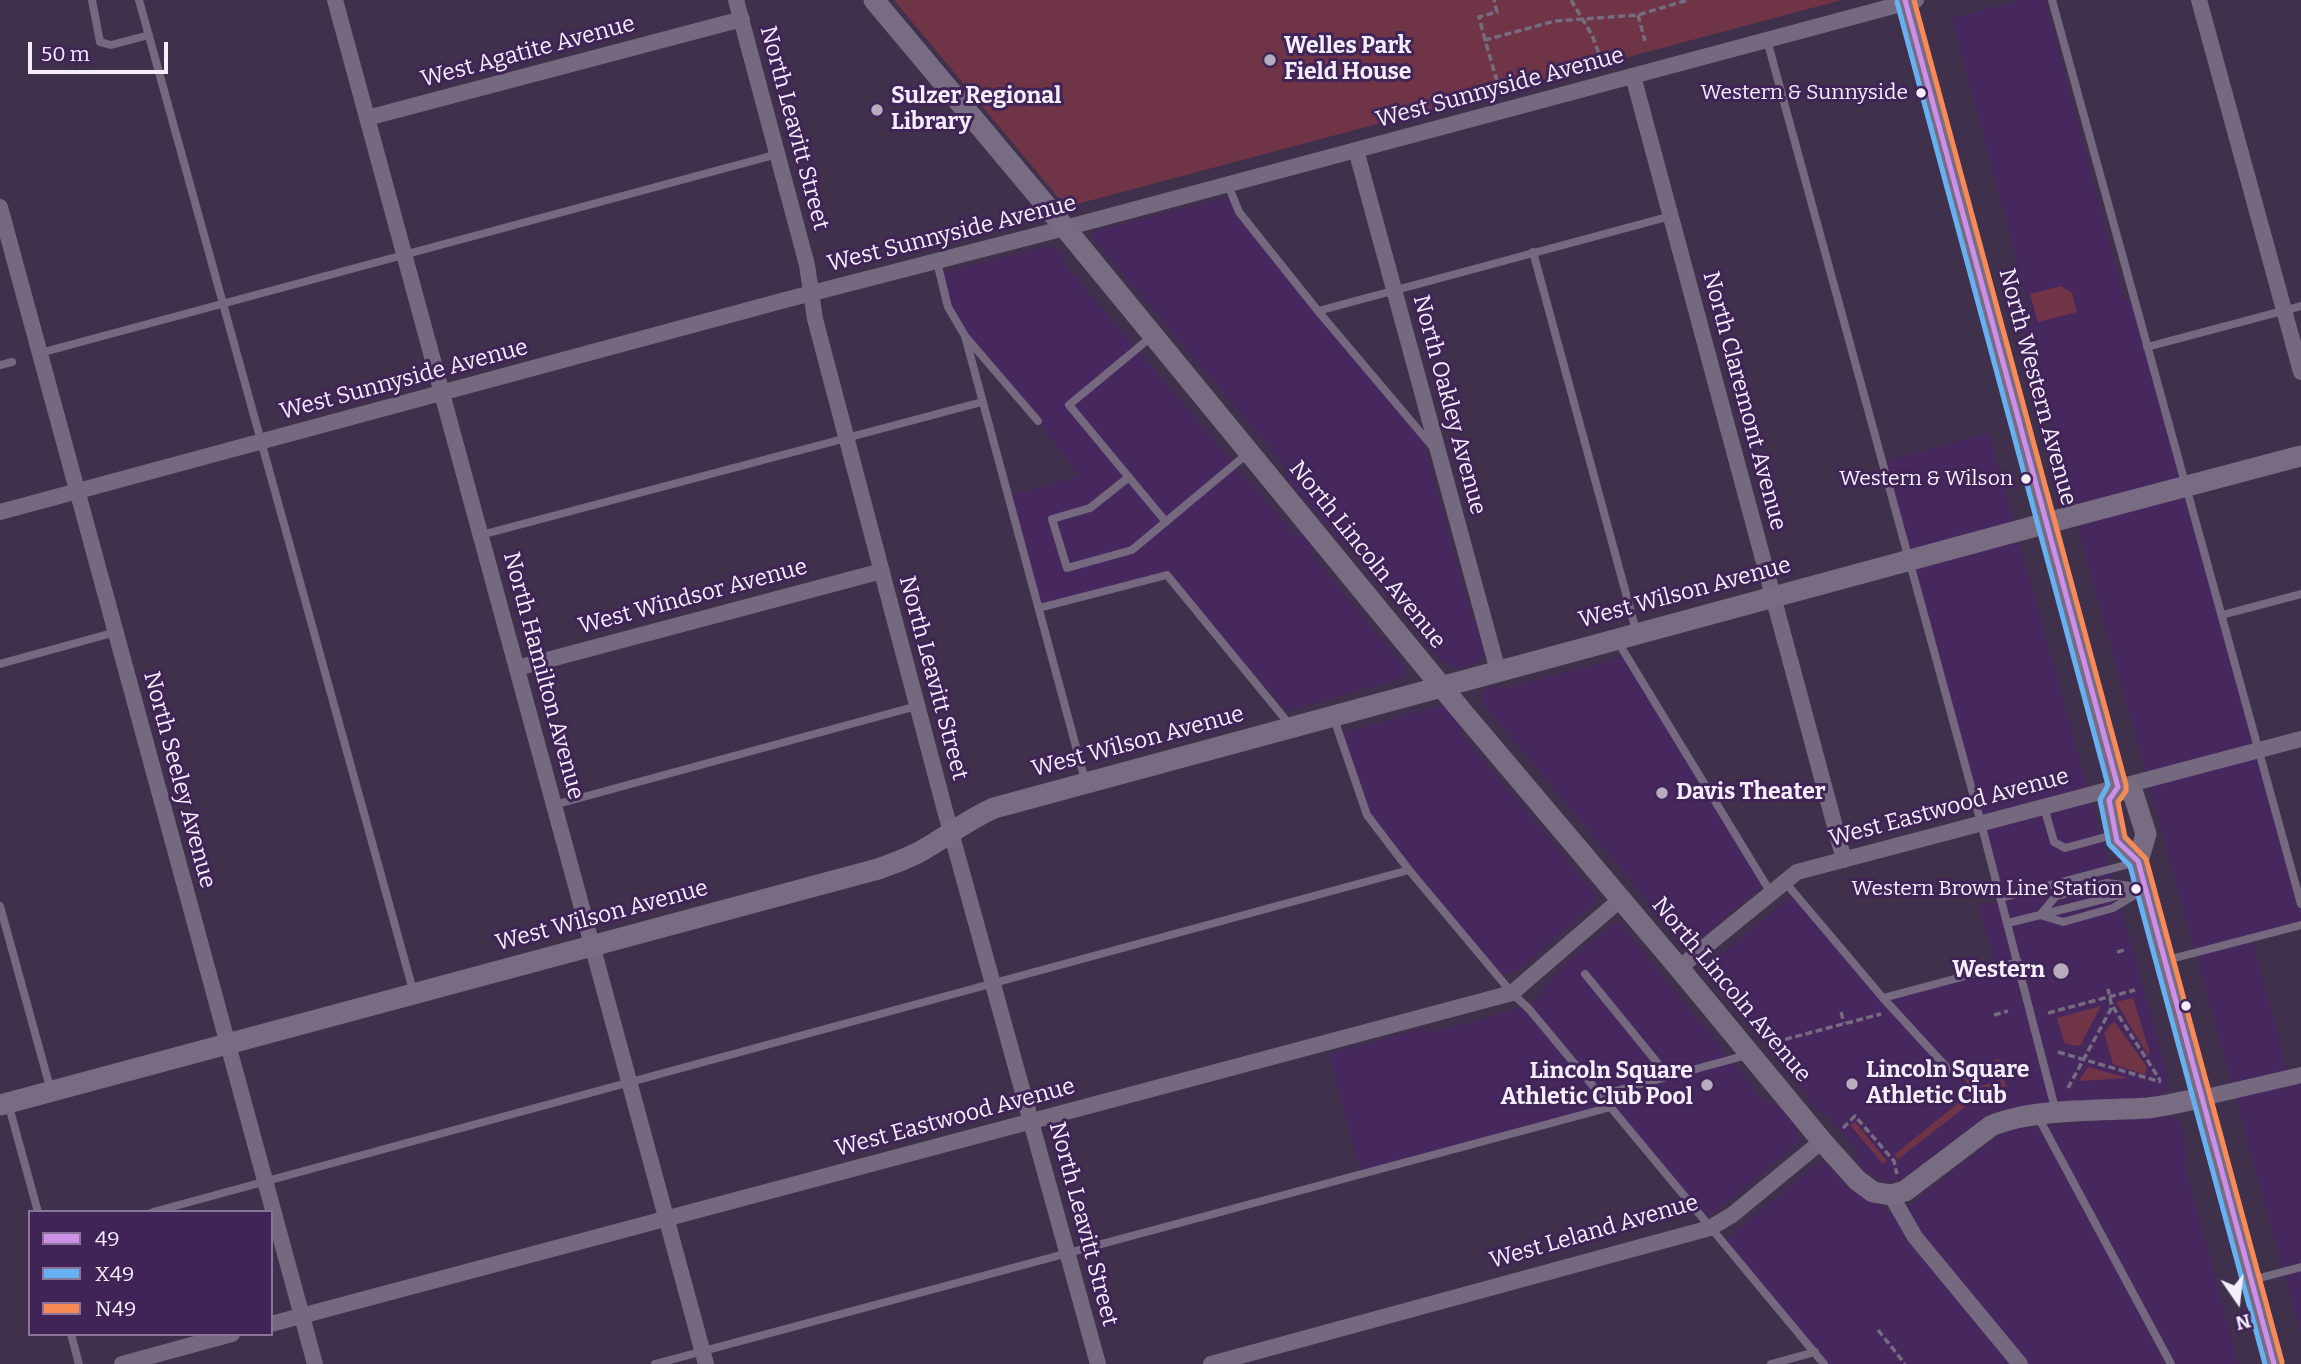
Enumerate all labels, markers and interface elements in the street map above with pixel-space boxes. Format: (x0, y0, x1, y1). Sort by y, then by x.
street label: West Agatite Avenue (418, 10, 638, 94)
street label: North Leavitt Street (753, 23, 835, 233)
scale bar (32, 28, 172, 72)
place label: Welles Park Field House (1284, 33, 1412, 87)
text: 50 m (41, 41, 90, 67)
street label: West Sunnyside Avenue (1373, 42, 1627, 134)
marker: Welles Park Field House (1262, 52, 1278, 68)
place label: Western & Sunnyside (1700, 80, 1908, 106)
place label: Sulzer Regional Library (891, 83, 1061, 137)
marker: Western & Sunnyside (1914, 86, 1928, 100)
marker: Sulzer Regional Library (869, 102, 885, 118)
street label: West Sunnyside Avenue (825, 190, 1079, 278)
street label: North Western Avenue (1992, 266, 2082, 508)
street label: North Claremont Avenue (1696, 268, 1792, 534)
street label: North Oakley Avenue (1406, 292, 1492, 518)
street label: West Sunnyside Avenue (277, 334, 531, 426)
street label: North Lincoln Avenue (1283, 456, 1451, 654)
place label: Western & Wilson (1839, 466, 2013, 492)
marker: Western & Wilson (2019, 472, 2033, 486)
street label: North Hamilton Avenue (497, 549, 589, 803)
street label: West Wilson Avenue (1576, 551, 1794, 635)
street label: West Windsor Avenue (576, 553, 810, 641)
street label: North Leavitt Street (892, 573, 974, 783)
street label: North Seeley Avenue (137, 669, 221, 891)
street label: West Wilson Avenue (1029, 700, 1247, 784)
street label: West Eastwood Avenue (1826, 763, 2072, 853)
place label: Davis Theater (1676, 779, 1826, 807)
marker: Davis Theater (1654, 785, 1670, 801)
street label: West Wilson Avenue (493, 874, 711, 958)
place label: Western Brown Line Station (1852, 876, 2123, 902)
marker: Western Brown Line Station (2129, 882, 2143, 896)
street label: North Lincoln Avenue (1645, 892, 1817, 1088)
place label: Western (1952, 957, 2045, 985)
marker: Western (2051, 961, 2071, 981)
unlabelled marker (2179, 999, 2193, 1013)
place label: Lincoln Square Athletic Club (1866, 1057, 2029, 1111)
place label: Lincoln Square Athletic Club Pool (1501, 1058, 1693, 1112)
street label: West Eastwood Avenue (832, 1073, 1078, 1163)
marker: Lincoln Square Athletic Club (1844, 1076, 1860, 1092)
marker: Lincoln Square Athletic Club Pool (1699, 1077, 1715, 1093)
street label: North Leavitt Street (1042, 1119, 1124, 1329)
street label: West Leland Avenue (1486, 1189, 1702, 1275)
legend (28, 1210, 273, 1336)
text: 49 (95, 1226, 120, 1252)
text: X49 (95, 1261, 134, 1287)
north arrow (2203, 1266, 2273, 1336)
text: N49 (95, 1296, 136, 1322)
text: N (2233, 1309, 2253, 1335)

